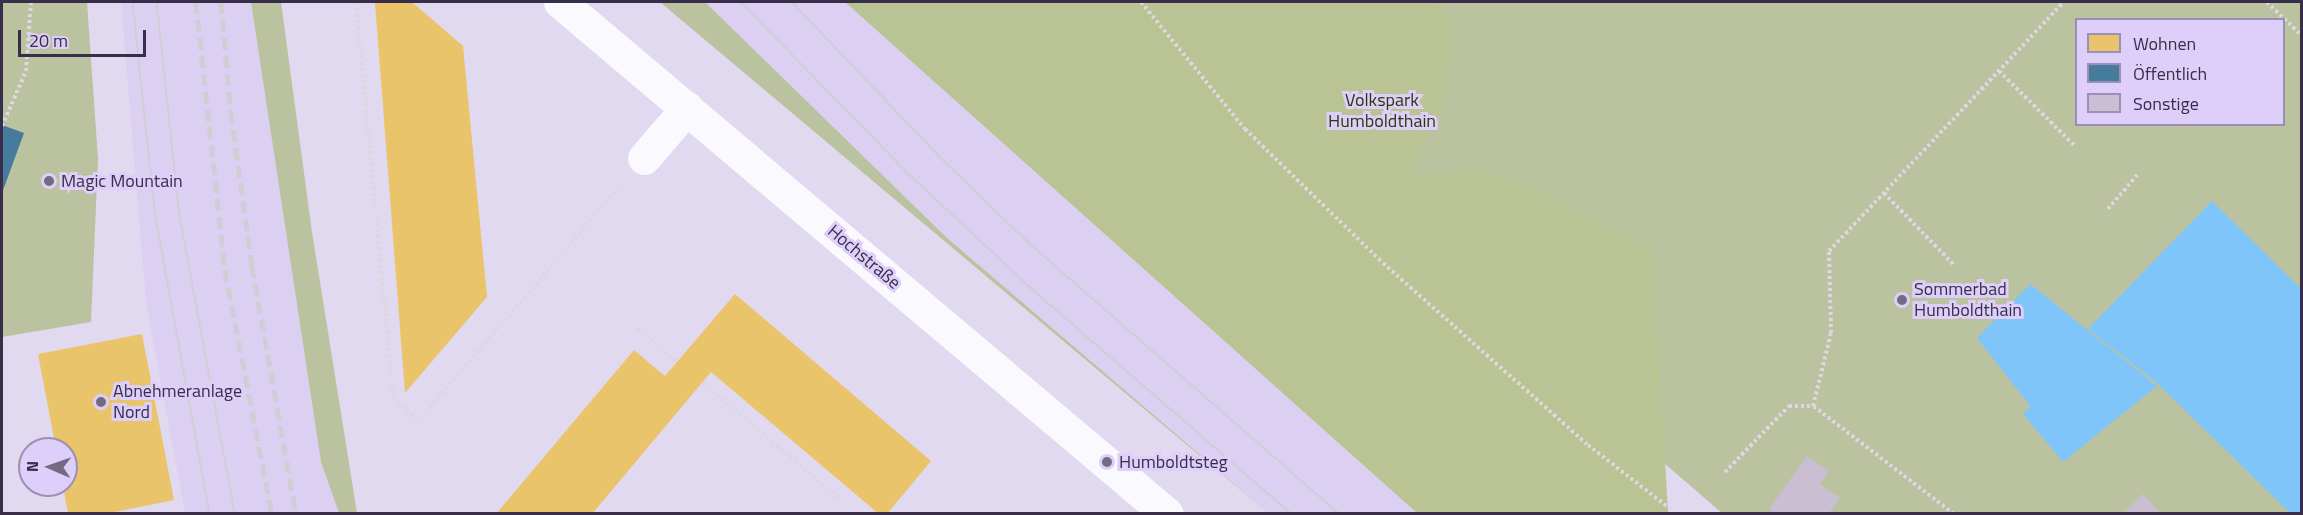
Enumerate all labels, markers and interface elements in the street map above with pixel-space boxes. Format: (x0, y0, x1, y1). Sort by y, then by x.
scale bar (21, 18, 148, 56)
legend (2075, 18, 2285, 126)
text: 20 m (29, 27, 68, 54)
text: Wohnen (2133, 30, 2196, 57)
text: Öffentlich (2133, 60, 2207, 87)
park label: Volkspark Humboldthain (1328, 90, 1436, 132)
text: Sonstige (2133, 90, 2199, 117)
place label: Magic Mountain (61, 170, 183, 192)
marker: Magic Mountain (42, 174, 56, 188)
street label: Hochstraße (823, 220, 905, 294)
place label: Sommerbad Humboldthain (1914, 279, 2022, 322)
marker: Sommerbad Humboldthain (1895, 293, 1909, 307)
place label: Abnehmeranlage Nord (113, 381, 242, 424)
marker: Abnehmeranlage Nord (94, 395, 108, 409)
north arrow (18, 437, 78, 497)
place label: Humboldtsteg (1119, 451, 1228, 473)
marker: Humboldtsteg (1100, 455, 1114, 469)
text: N (20, 460, 44, 472)

